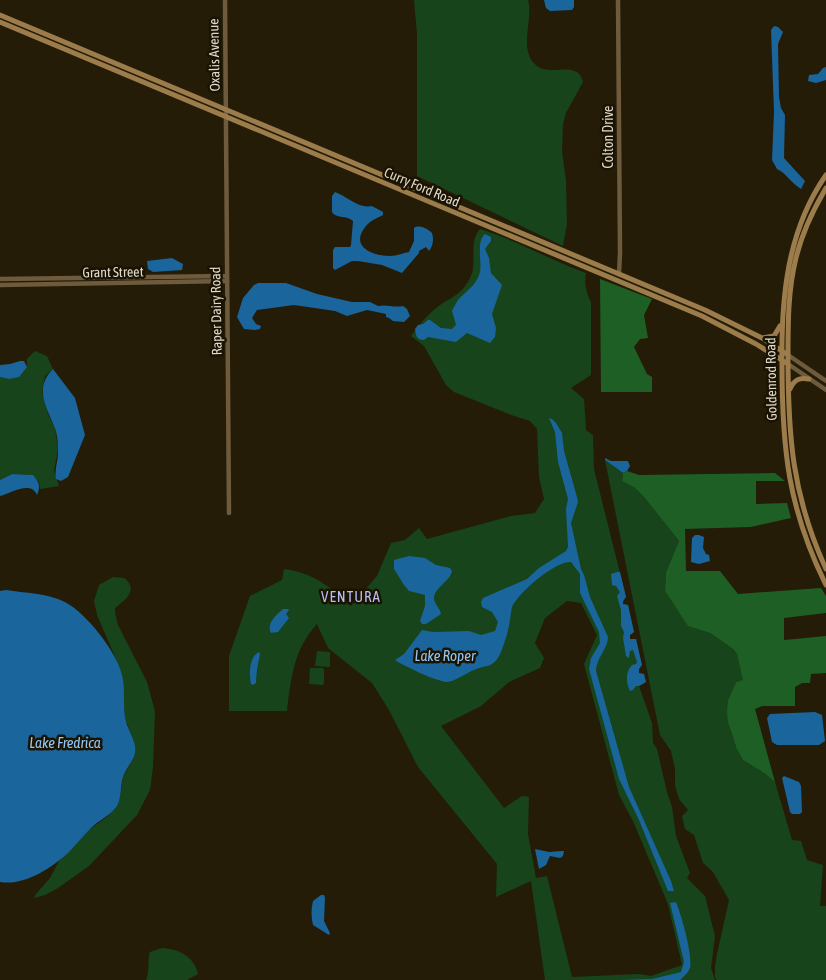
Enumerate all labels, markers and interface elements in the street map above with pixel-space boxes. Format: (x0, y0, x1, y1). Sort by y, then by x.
street label: Oxalis Avenue (205, 18, 223, 92)
street label: Colton Drive (600, 106, 616, 168)
street label: Curry Ford Road (382, 164, 462, 210)
street label: Grant Street (82, 263, 144, 281)
street label: Raper Dairy Road (207, 267, 225, 355)
street label: Goldenrod Road (762, 337, 780, 421)
district label: VENTURA (321, 588, 381, 605)
water label: Lake Roper (415, 647, 476, 664)
water label: Lake Fredrica (29, 734, 101, 751)

